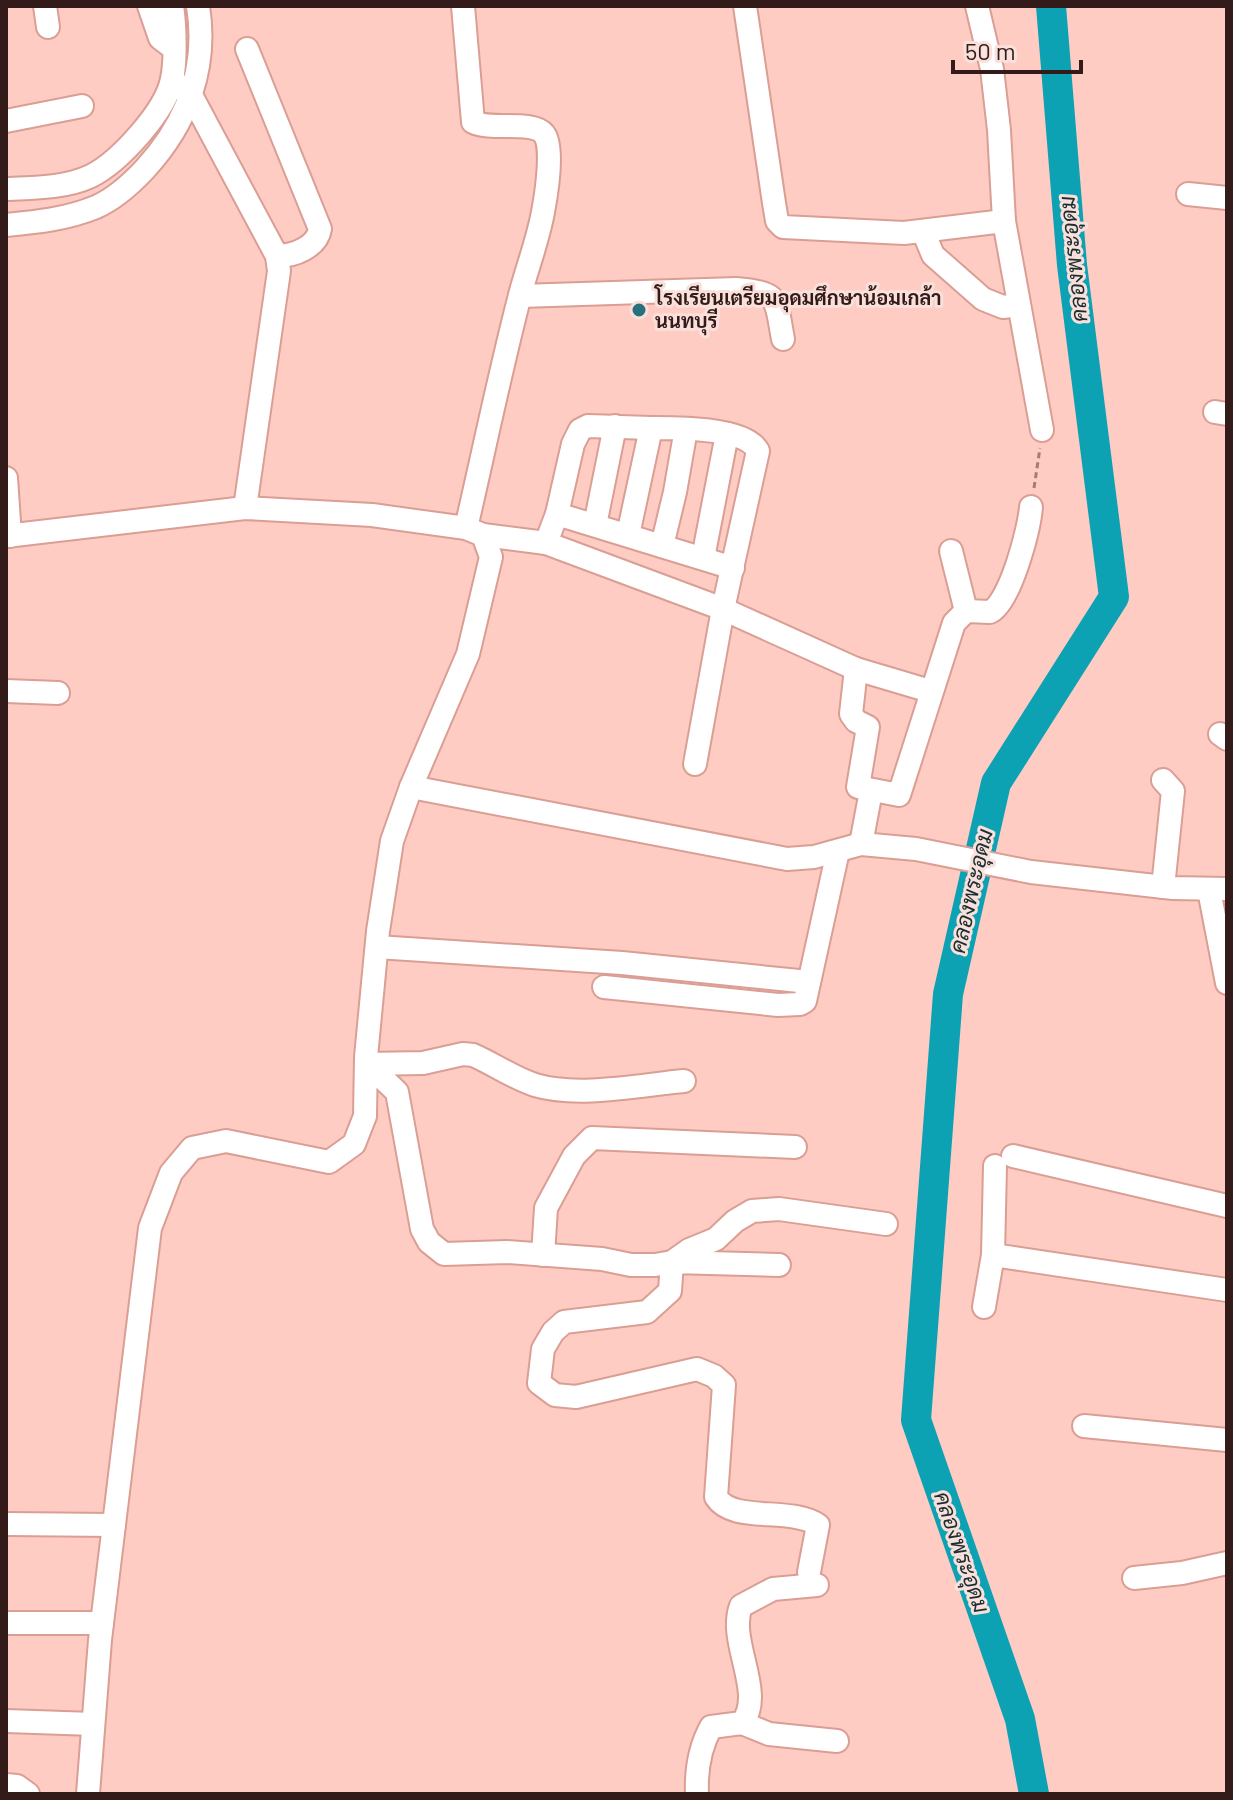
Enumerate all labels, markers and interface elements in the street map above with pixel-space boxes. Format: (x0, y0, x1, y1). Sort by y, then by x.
scale bar (953, 24, 1081, 74)
text: 50 m (965, 36, 1016, 65)
water label: คลองพระอุดม (1052, 194, 1096, 323)
place label: โรงเรียนเตรียมอุดมศึกษาน้อมเกล้า นนทบุรี (654, 284, 942, 336)
marker: โรงเรียนเตรียมอุดมศึกษาน้อมเกล้า นนทบุรี (630, 301, 648, 319)
water label: คลองพระอุดม (943, 826, 1001, 956)
water label: คลองพระอุดม (926, 1488, 996, 1618)

